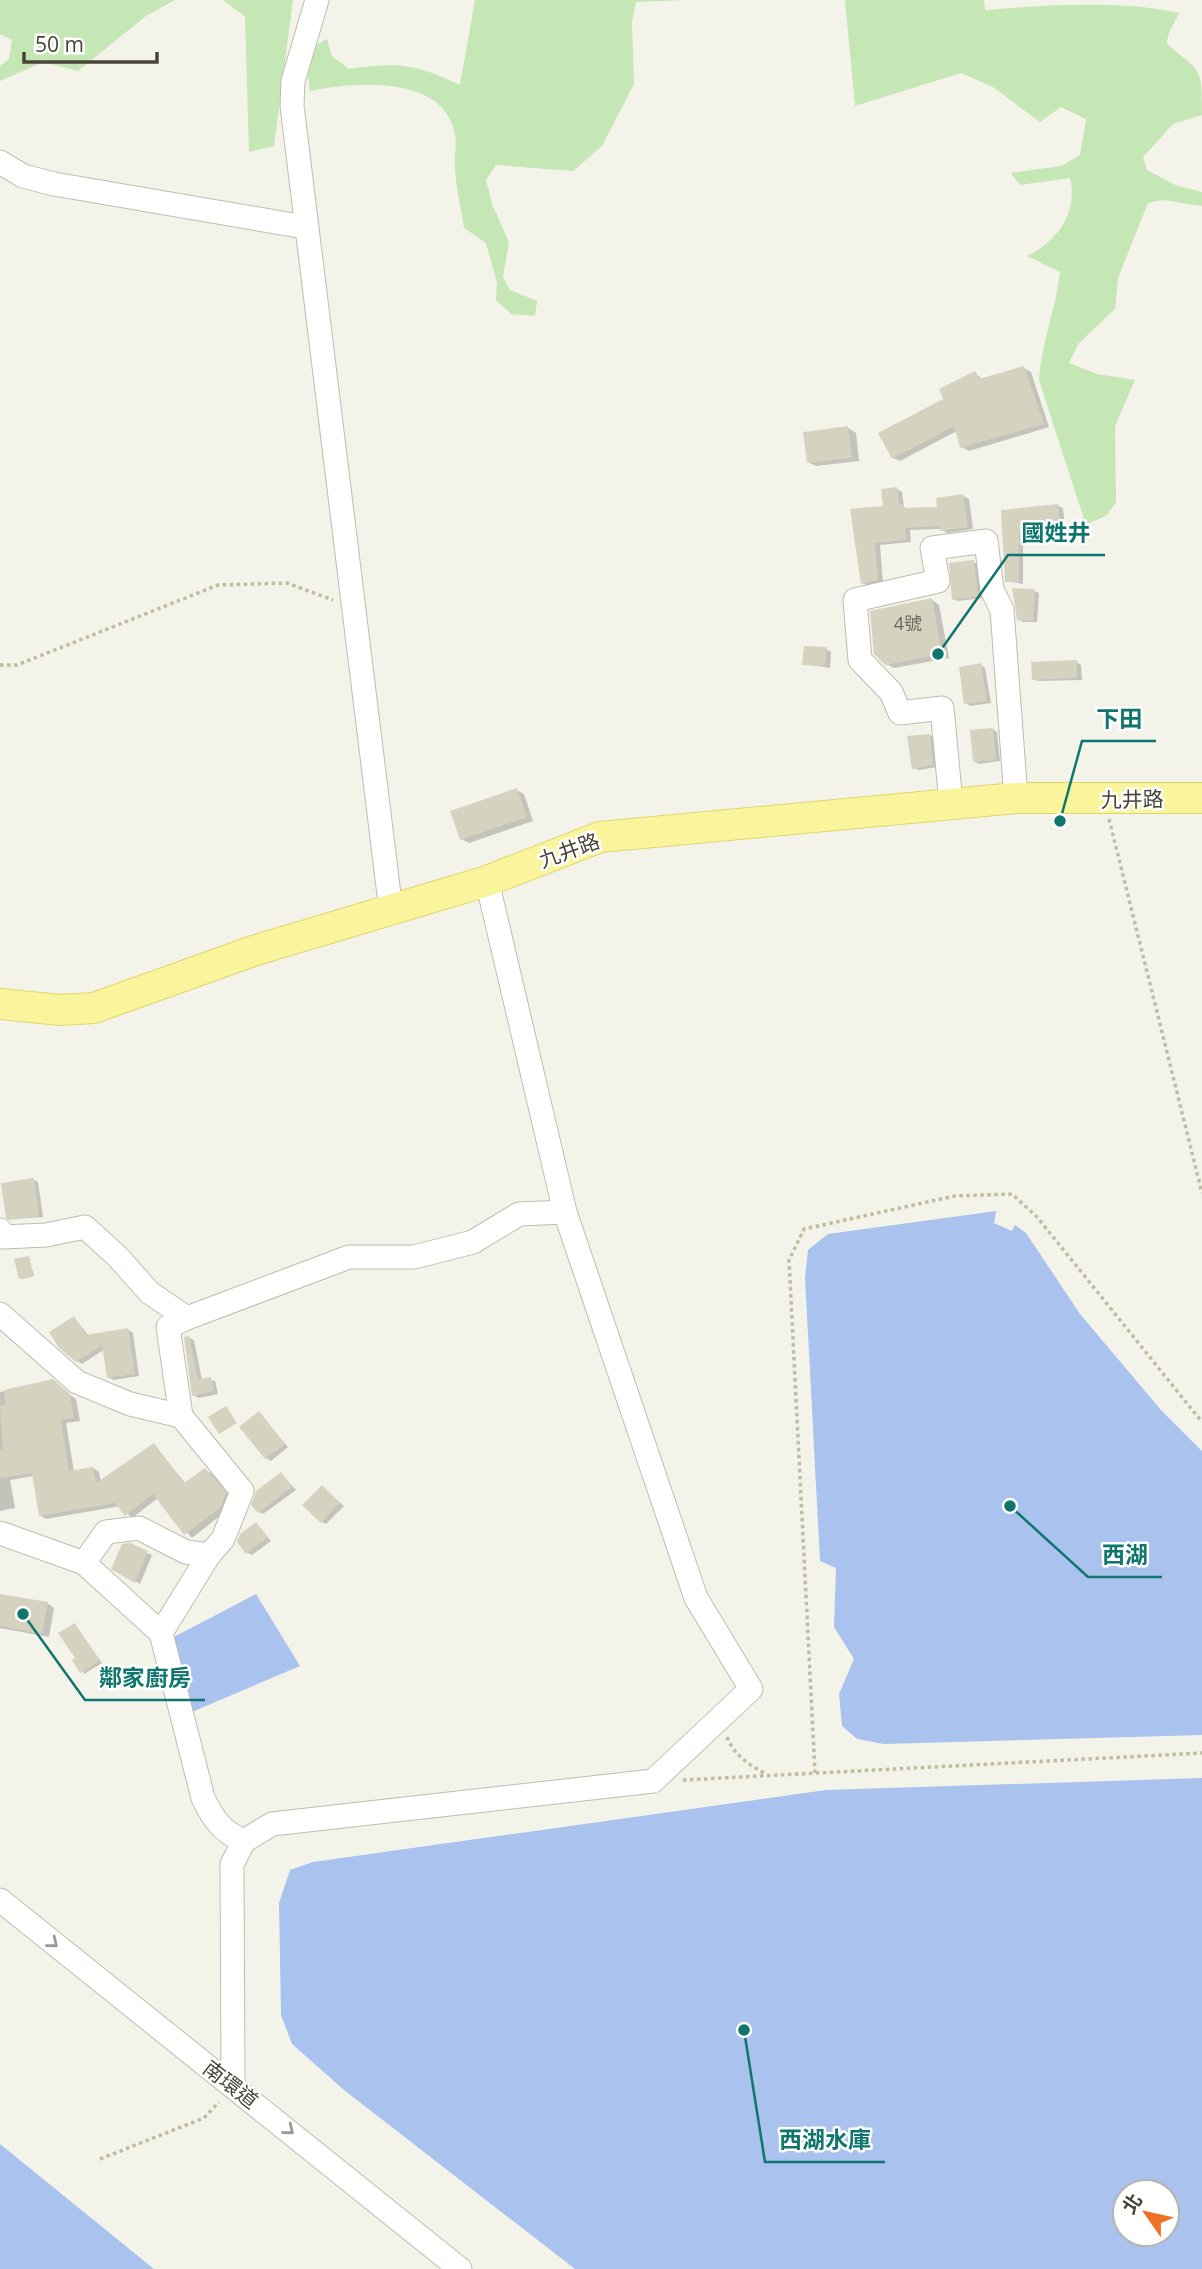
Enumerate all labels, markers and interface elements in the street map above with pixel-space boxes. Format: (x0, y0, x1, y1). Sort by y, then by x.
scale bar (24, 21, 158, 65)
text: 50 m (35, 30, 84, 58)
callout: 國姓井 (1008, 511, 1105, 555)
text: 國姓井 (1022, 516, 1091, 548)
house number: 4號 (894, 611, 922, 635)
callout: 下田 (1082, 697, 1156, 741)
text: 下田 (1096, 702, 1142, 734)
street label: 九井路 (1100, 784, 1164, 814)
street label: 九井路 (535, 826, 603, 874)
callout: 西湖 (1088, 1533, 1162, 1577)
text: 西湖 (1102, 1538, 1148, 1570)
callout: 鄰家廚房 (85, 1656, 205, 1700)
text: 鄰家廚房 (99, 1661, 191, 1693)
one-way arrow (46, 1935, 58, 1948)
street label: 南環道 (198, 2054, 264, 2114)
callout: 西湖水庫 (765, 2118, 885, 2162)
one-way arrow (281, 2122, 293, 2135)
text: 西湖水庫 (779, 2123, 871, 2155)
north arrow (1111, 2178, 1181, 2248)
text: 北 (1116, 2188, 1148, 2219)

